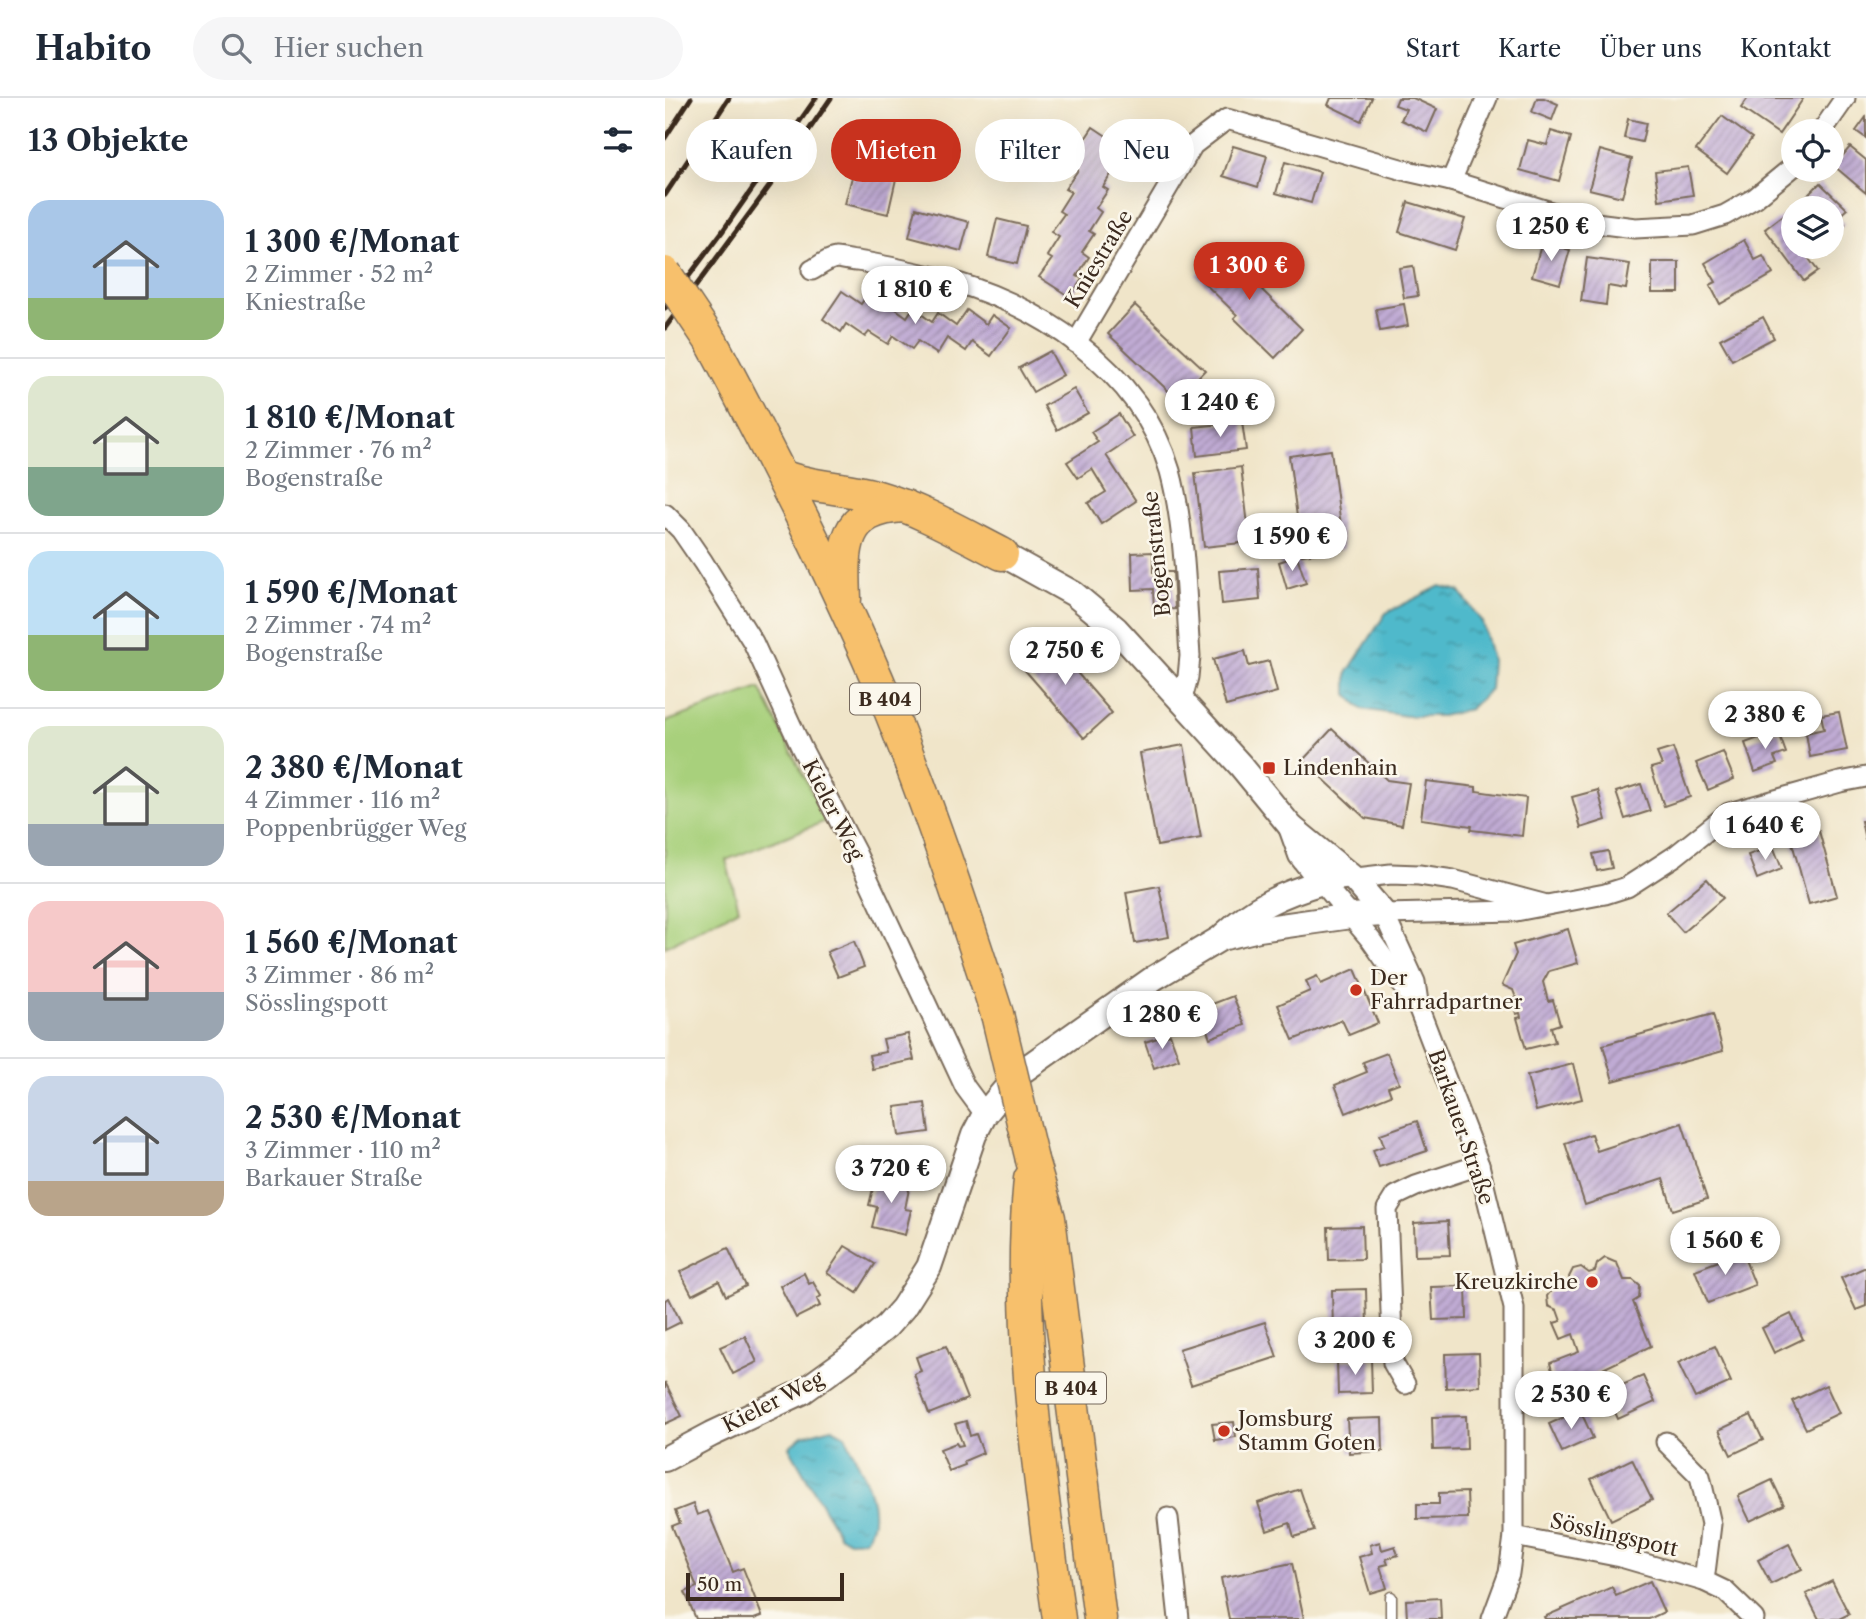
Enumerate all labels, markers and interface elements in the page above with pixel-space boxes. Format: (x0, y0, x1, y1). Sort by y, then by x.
search box (193, 17, 683, 80)
text: Habito (35, 28, 151, 69)
icon: search (217, 29, 255, 67)
text: Hier suchen (273, 32, 424, 64)
text: Start (1406, 34, 1460, 63)
text: Karte (1498, 34, 1561, 63)
text: Über uns (1599, 34, 1702, 63)
text: Kontakt (1740, 34, 1831, 63)
chip: Kaufen (686, 119, 817, 182)
chip: Mieten (831, 119, 961, 182)
chip: Filter (975, 119, 1085, 182)
chip: Neu (1099, 119, 1194, 182)
map controls (1781, 119, 1844, 259)
button: locate (1781, 119, 1844, 182)
icon: filters (599, 121, 637, 159)
text: 13 Objekte (28, 122, 188, 159)
button: layers (1781, 196, 1844, 259)
pin: 1 250 € (1486, 204, 1616, 263)
street label: Kniestraße (1059, 205, 1138, 312)
text: 1 250 € (1512, 212, 1590, 240)
text: 1 300 €/Monat (245, 223, 459, 260)
icon: home (84, 228, 168, 312)
pin: 1 300 € (1184, 242, 1314, 302)
text: 1 300 € (1210, 251, 1288, 279)
text: 2 Zimmer · 52 m² (245, 260, 433, 288)
pin: 1 810 € (850, 266, 980, 326)
text: 1 810 € (877, 275, 953, 303)
text: Kniestraße (245, 288, 366, 316)
pin: 1 240 € (1155, 380, 1285, 439)
text: 1 240 € (1181, 388, 1259, 416)
text: 1 810 €/Monat (245, 399, 455, 436)
icon: home (84, 404, 168, 488)
text: 2 Zimmer · 76 m² (245, 436, 432, 464)
text: Bogenstraße (245, 464, 383, 492)
street label: Bogenstraße (1137, 490, 1176, 618)
pin: 1 590 € (1227, 514, 1357, 573)
text: 1 590 € (1253, 522, 1331, 550)
text: 1 590 €/Monat (245, 574, 458, 611)
icon: home (84, 579, 168, 663)
text: 2 Zimmer · 74 m² (245, 611, 431, 639)
pin: 2 750 € (1000, 628, 1130, 687)
text: 2 750 € (1026, 636, 1104, 664)
text: Bogenstraße (245, 639, 383, 667)
road number: B 404 (850, 684, 920, 714)
pin: 2 380 € (1700, 692, 1830, 751)
text: 2 380 € (1724, 700, 1806, 728)
text: 2 380 €/Monat (245, 749, 463, 786)
icon: home (84, 754, 168, 838)
street label: Kieler Weg (797, 755, 870, 865)
place label: Lindenhain (1283, 755, 1398, 780)
marker: Lindenhain (1261, 760, 1277, 776)
text: 4 Zimmer · 116 m² (245, 786, 440, 814)
pin: 1 640 € (1700, 802, 1830, 862)
text: 1 640 € (1726, 811, 1804, 839)
text: Poppenbrügger Weg (245, 814, 466, 842)
text: 1 560 €/Monat (245, 924, 458, 961)
icon: home (84, 929, 168, 1013)
text: 3 Zimmer · 86 m² (245, 961, 434, 989)
place label: Der Fahrradpartner (1370, 965, 1523, 1014)
marker: Der Fahrradpartner (1348, 982, 1364, 998)
text: Sösslingspott (245, 989, 388, 1017)
pin: 1 280 € (1097, 992, 1227, 1051)
text: 1 280 € (1123, 1000, 1201, 1028)
street label: Barkauer Straße (1423, 1046, 1500, 1208)
text: 2 530 €/Monat (245, 1099, 461, 1136)
icon: home (84, 1104, 168, 1188)
text: 3 Zimmer · 110 m² (245, 1136, 441, 1164)
pin: 3 720 € (826, 1146, 956, 1205)
text: 3 720 € (851, 1154, 931, 1182)
text: Barkauer Straße (245, 1164, 423, 1192)
pin: 1 560 € (1660, 1218, 1790, 1277)
text: 1 560 € (1686, 1226, 1764, 1254)
place label: Kreuzkirche (1455, 1269, 1578, 1294)
marker: Kreuzkirche (1584, 1274, 1600, 1290)
pin: 3 200 € (1290, 1318, 1420, 1377)
text: 3 200 € (1314, 1326, 1396, 1354)
street label: Kieler Weg (718, 1365, 828, 1438)
road number: B 404 (1036, 1372, 1106, 1404)
pin: 2 530 € (1506, 1372, 1636, 1431)
text: 2 530 € (1531, 1380, 1611, 1408)
place label: Jomsburg Stamm Goten (1235, 1406, 1376, 1455)
marker: Jomsburg Stamm Goten (1216, 1423, 1232, 1439)
street label: Sösslingspott (1548, 1508, 1681, 1561)
scale bar (686, 1570, 843, 1602)
text: 50 m (697, 1573, 742, 1596)

